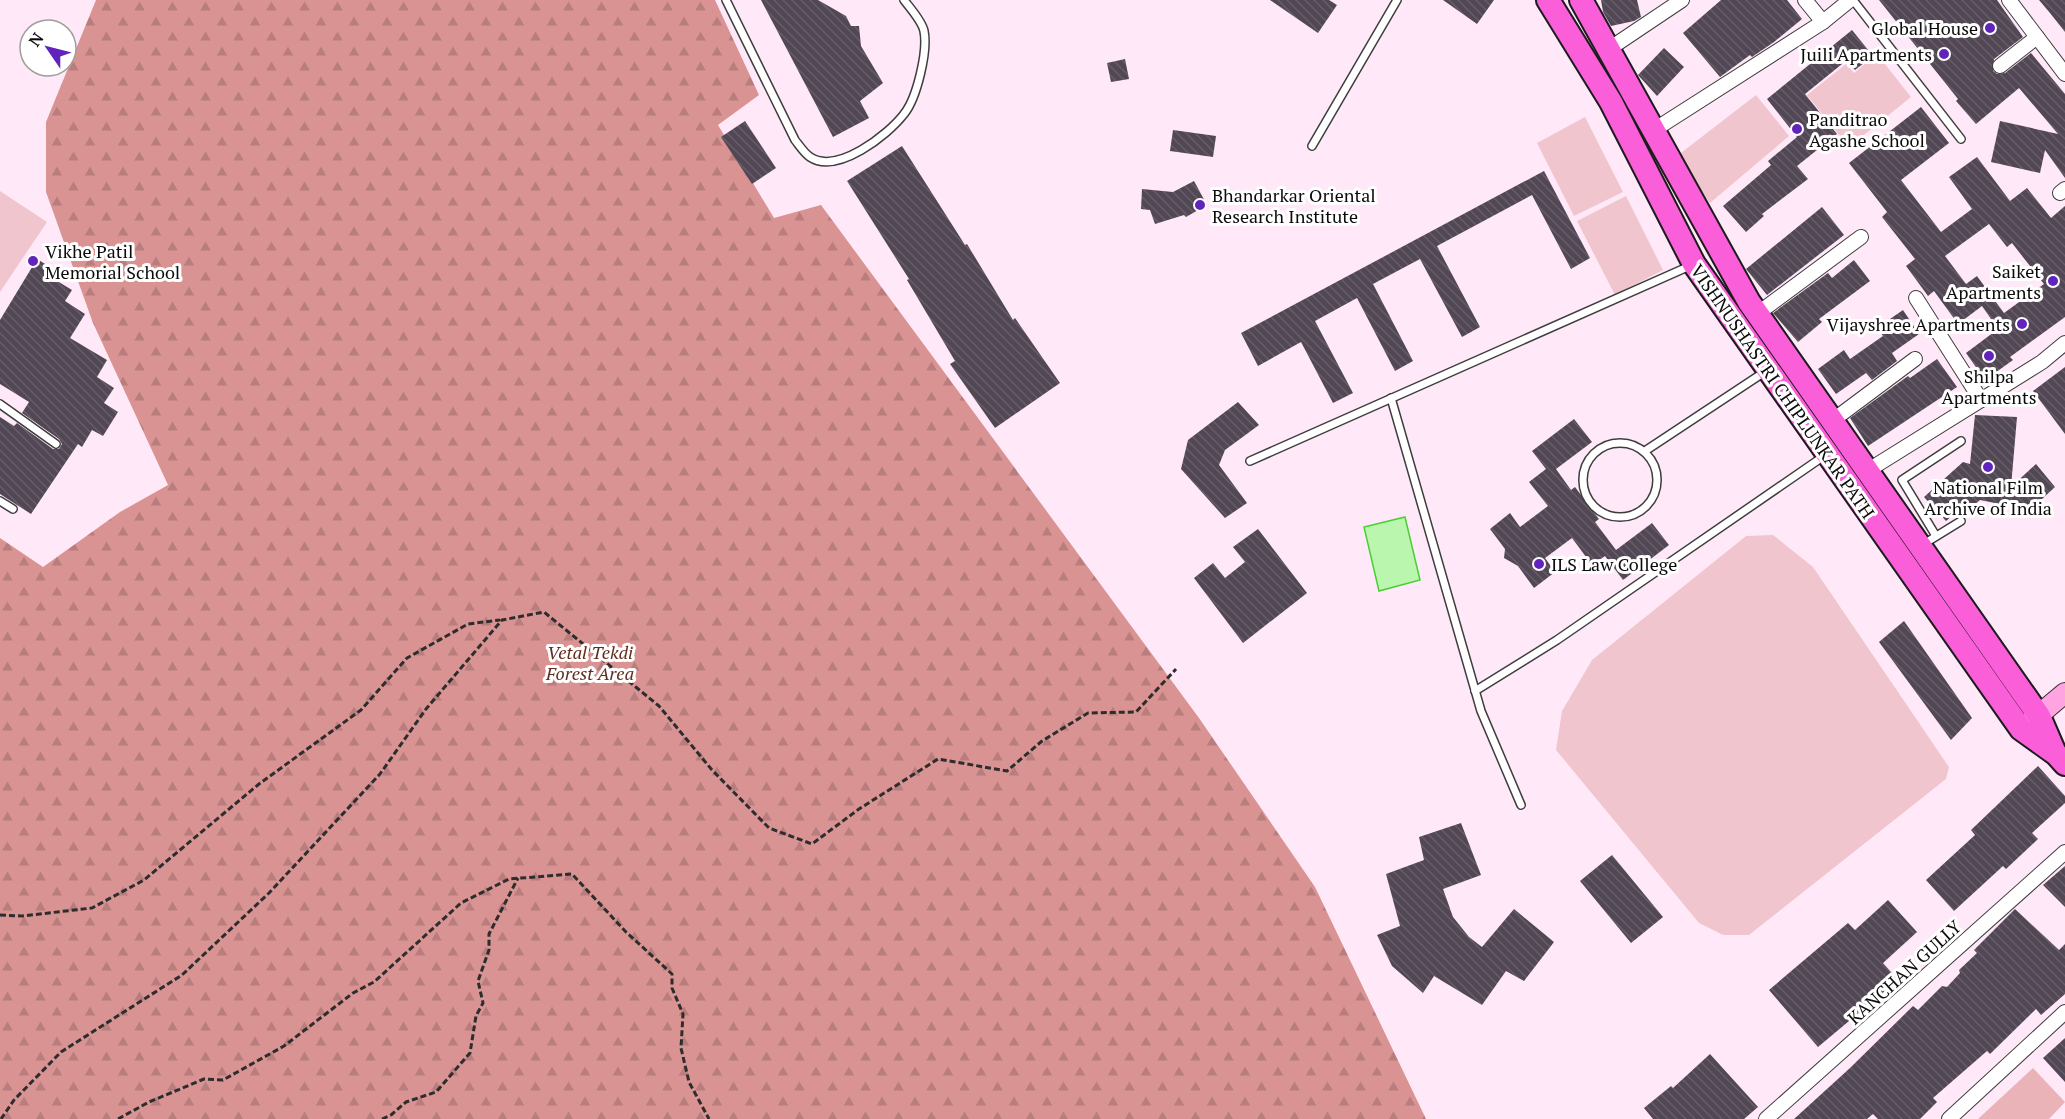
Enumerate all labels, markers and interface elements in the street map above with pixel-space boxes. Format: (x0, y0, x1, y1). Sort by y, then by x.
place label: Global House (1871, 16, 1978, 40)
north arrow (18, 18, 78, 78)
marker: Global House (1983, 21, 1997, 35)
text: N (23, 28, 48, 51)
place label: Juili Apartments (1800, 42, 1932, 66)
marker: Juili Apartments (1937, 47, 1951, 61)
place label: Panditrao Agashe School (1809, 107, 1925, 152)
marker: Panditrao Agashe School (1790, 122, 1804, 136)
place label: Bhandarkar Oriental Research Institute (1212, 183, 1376, 228)
marker: Bhandarkar Oriental Research Institute (1193, 198, 1207, 212)
place label: Vikhe Patil Memorial School (45, 239, 180, 284)
marker: Vikhe Patil Memorial School (26, 254, 40, 268)
street label: VISHNUSHASTRI CHIPLUNKAR PATH (1686, 259, 1880, 523)
place label: Saiket Apartments (1946, 259, 2041, 304)
marker: Saiket Apartments (2046, 274, 2060, 288)
place label: Vijayshree Apartments (1827, 312, 2010, 336)
marker: Vijayshree Apartments (2015, 317, 2029, 331)
marker: Shilpa Apartments (1982, 349, 1996, 363)
place label: Shilpa Apartments (1942, 364, 2036, 409)
marker: National Film Archive of India (1981, 460, 1995, 474)
place label: National Film Archive of India (1924, 475, 2052, 520)
place label: ILS Law College (1551, 552, 1677, 576)
marker: ILS Law College (1532, 557, 1546, 571)
park label: Vetal Tekdi Forest Area (545, 640, 634, 685)
street label: KANCHAN GULLY (1842, 914, 1966, 1030)

